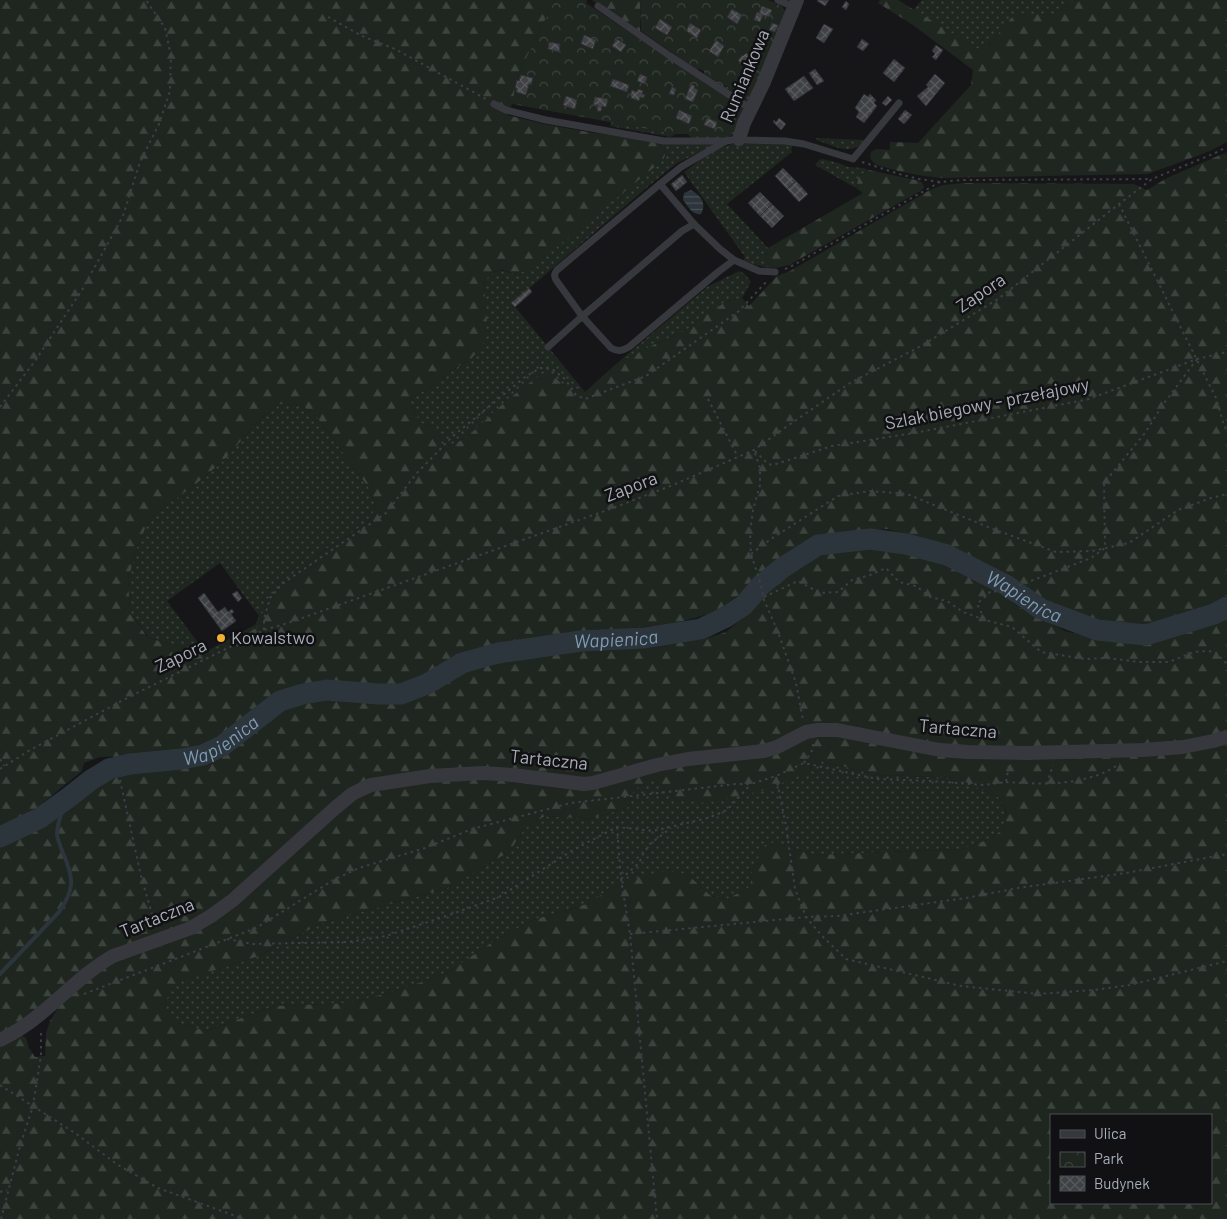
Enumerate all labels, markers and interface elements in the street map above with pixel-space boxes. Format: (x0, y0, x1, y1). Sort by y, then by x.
street label: Rumiankowa (715, 26, 774, 126)
street label: Zapora (952, 268, 1009, 317)
street label: Szlak biegowy - przełajowy (883, 372, 1091, 434)
street label: Zapora (601, 466, 660, 506)
water label: Wapienica (983, 565, 1065, 627)
water label: Wapienica (573, 624, 660, 652)
place label: Kowalstwo (231, 626, 315, 648)
marker: Kowalstwo (215, 632, 227, 644)
street label: Zapora (151, 633, 210, 677)
water label: Wapienica (181, 710, 263, 770)
street label: Tartaczna (918, 714, 998, 742)
street label: Tartaczna (509, 744, 589, 774)
street label: Tartaczna (116, 892, 197, 942)
legend (1050, 1114, 1212, 1204)
text: Ulica (1094, 1124, 1126, 1142)
text: Park (1094, 1149, 1124, 1167)
text: Budynek (1094, 1174, 1150, 1192)

